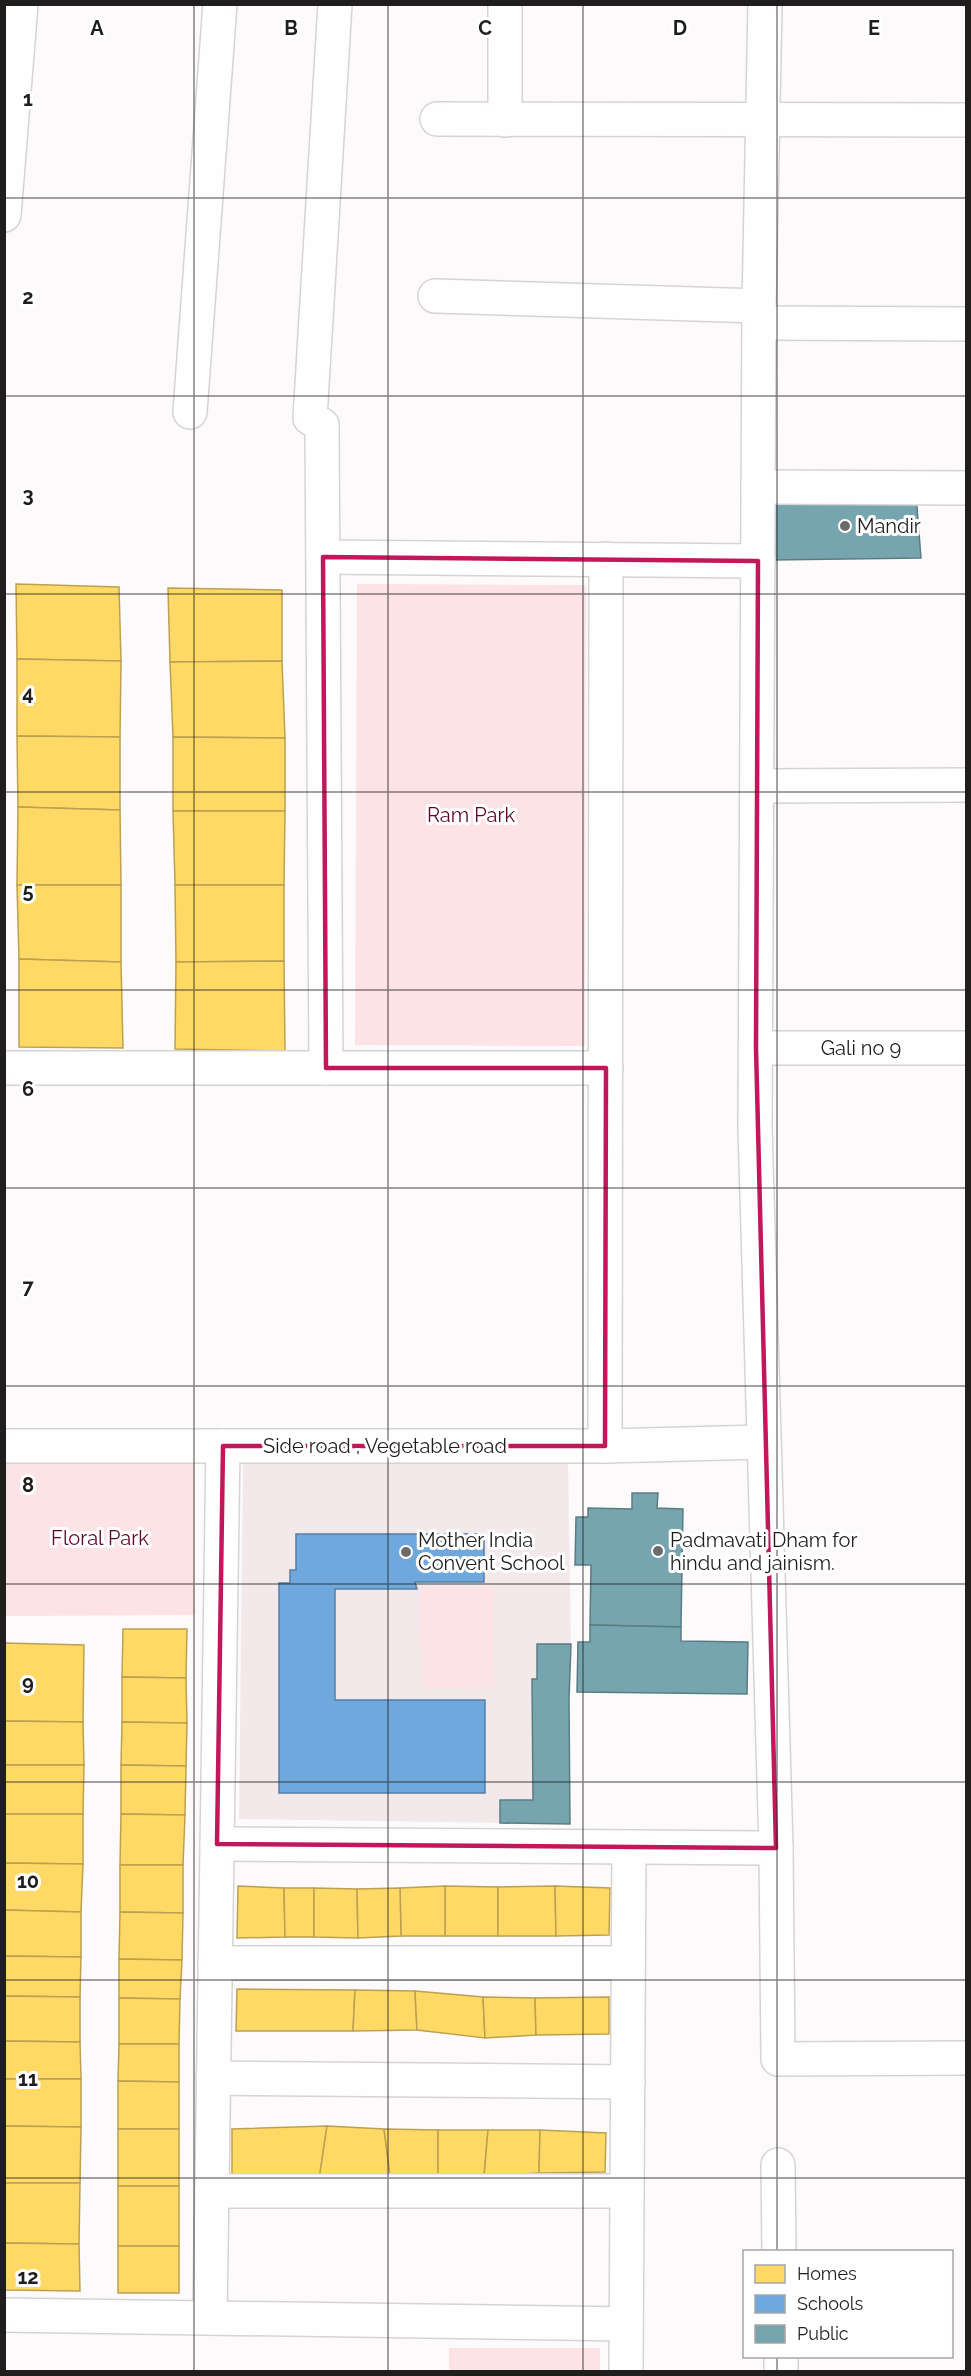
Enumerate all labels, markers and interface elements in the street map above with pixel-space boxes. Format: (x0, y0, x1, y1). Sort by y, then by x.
text: A (90, 16, 104, 40)
text: B (284, 16, 298, 40)
text: C (478, 16, 492, 40)
text: D (673, 16, 687, 40)
text: E (868, 16, 880, 40)
text: 1 (23, 87, 33, 111)
text: 2 (22, 285, 34, 309)
text: 3 (22, 483, 34, 507)
place label: Mandir (857, 514, 921, 538)
marker: Mandir (838, 519, 852, 533)
text: 4 (22, 681, 34, 705)
park label: Ram Park (427, 803, 515, 827)
text: 5 (22, 879, 34, 903)
street label: Gali no 9 (821, 1036, 901, 1060)
text: 6 (22, 1077, 34, 1101)
text: 7 (22, 1275, 34, 1299)
street label: Side road , Vegetable road (263, 1434, 507, 1458)
text: 8 (22, 1473, 34, 1497)
park label: Floral Park (51, 1526, 149, 1550)
place label: Mother India Convent School (418, 1528, 565, 1575)
place label: Padmavati Dham for hindu and jainism. (670, 1528, 858, 1575)
marker: Padmavati Dham for hindu and jainism. (651, 1544, 665, 1558)
marker: Mother India Convent School (399, 1545, 413, 1559)
text: 9 (22, 1671, 34, 1695)
text: 10 (17, 1869, 39, 1893)
text: 11 (18, 2067, 38, 2091)
legend (743, 2250, 953, 2358)
text: Homes (797, 2263, 857, 2284)
text: 12 (17, 2265, 39, 2289)
text: Schools (797, 2293, 864, 2314)
text: Public (797, 2323, 849, 2344)

